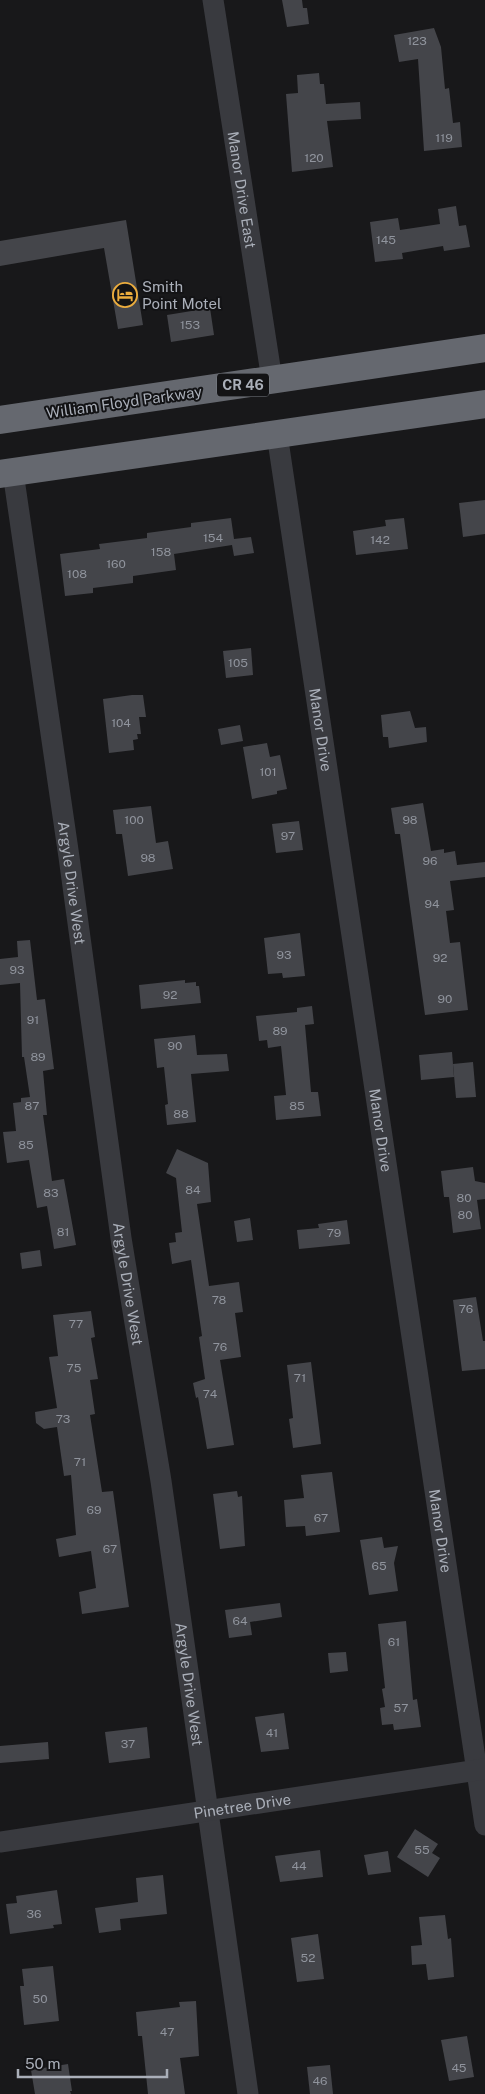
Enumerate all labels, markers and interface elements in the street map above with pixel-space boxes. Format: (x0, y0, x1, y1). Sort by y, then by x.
house number: 123 (407, 34, 427, 48)
street label: Manor Drive East (225, 130, 260, 250)
house number: 119 (435, 131, 453, 145)
house number: 120 (304, 151, 324, 165)
house number: 145 (376, 233, 396, 247)
place label: Smith Point Motel (142, 278, 222, 312)
hotel icon: Smith Point Motel (112, 282, 138, 308)
house number: 153 (180, 318, 200, 332)
road number: CR 46 (217, 374, 269, 396)
street label: William Floyd Parkway (45, 383, 203, 421)
house number: 154 (203, 531, 224, 545)
house number: 142 (370, 533, 390, 547)
house number: 158 (151, 545, 171, 559)
house number: 160 (106, 557, 126, 571)
house number: 108 (67, 567, 87, 581)
house number: 105 (228, 656, 248, 670)
street label: Manor Drive (307, 687, 336, 773)
house number: 104 (111, 716, 131, 730)
house number: 101 (259, 765, 277, 779)
house number: 100 (124, 813, 144, 827)
house number: 98 (402, 813, 418, 827)
street label: Argyle Drive West (55, 820, 89, 946)
house number: 97 (281, 829, 295, 843)
house number: 98 (140, 851, 156, 865)
house number: 96 (423, 854, 437, 868)
house number: 94 (424, 897, 440, 911)
house number: 93 (277, 948, 291, 962)
house number: 92 (433, 951, 447, 965)
house number: 93 (10, 963, 24, 977)
house number: 92 (163, 988, 177, 1002)
house number: 90 (438, 992, 452, 1006)
house number: 91 (27, 1013, 39, 1027)
house number: 89 (272, 1024, 288, 1038)
house number: 90 (168, 1039, 182, 1053)
house number: 89 (30, 1050, 46, 1064)
street label: Manor Drive (366, 1087, 396, 1173)
house number: 87 (25, 1099, 39, 1113)
house number: 85 (289, 1099, 305, 1113)
house number: 88 (173, 1107, 189, 1121)
house number: 85 (18, 1138, 34, 1152)
house number: 84 (185, 1183, 201, 1197)
house number: 83 (43, 1186, 59, 1200)
house number: 80 (456, 1191, 472, 1205)
house number: 80 (457, 1208, 473, 1222)
street label: Argyle Drive West (110, 1221, 147, 1347)
house number: 81 (57, 1225, 69, 1239)
house number: 79 (327, 1226, 341, 1240)
house number: 78 (212, 1293, 227, 1307)
house number: 76 (459, 1302, 473, 1316)
house number: 77 (69, 1317, 83, 1331)
house number: 76 (213, 1340, 227, 1354)
house number: 75 (67, 1361, 82, 1375)
house number: 71 (294, 1371, 306, 1385)
house number: 74 (203, 1387, 218, 1401)
house number: 73 (56, 1412, 70, 1426)
house number: 71 (74, 1455, 86, 1469)
street label: Manor Drive (426, 1488, 456, 1574)
house number: 69 (87, 1503, 101, 1517)
house number: 67 (314, 1511, 328, 1525)
house number: 67 (103, 1542, 117, 1556)
house number: 65 (371, 1559, 387, 1573)
house number: 64 (233, 1614, 248, 1628)
street label: Argyle Drive West (173, 1621, 207, 1747)
house number: 61 (388, 1635, 400, 1649)
house number: 57 (394, 1701, 408, 1715)
house number: 41 (266, 1726, 278, 1740)
house number: 37 (121, 1737, 135, 1751)
street label: Pinetree Drive (192, 1790, 292, 1821)
house number: 55 (414, 1843, 430, 1857)
house number: 44 (291, 1859, 307, 1873)
house number: 36 (27, 1907, 41, 1921)
house number: 52 (301, 1951, 315, 1965)
house number: 50 (32, 1992, 48, 2006)
house number: 47 (160, 2025, 174, 2039)
scale bar (18, 2046, 166, 2078)
text: 50 m (25, 2055, 60, 2072)
house number: 45 (451, 2061, 467, 2075)
house number: 46 (312, 2074, 328, 2088)

